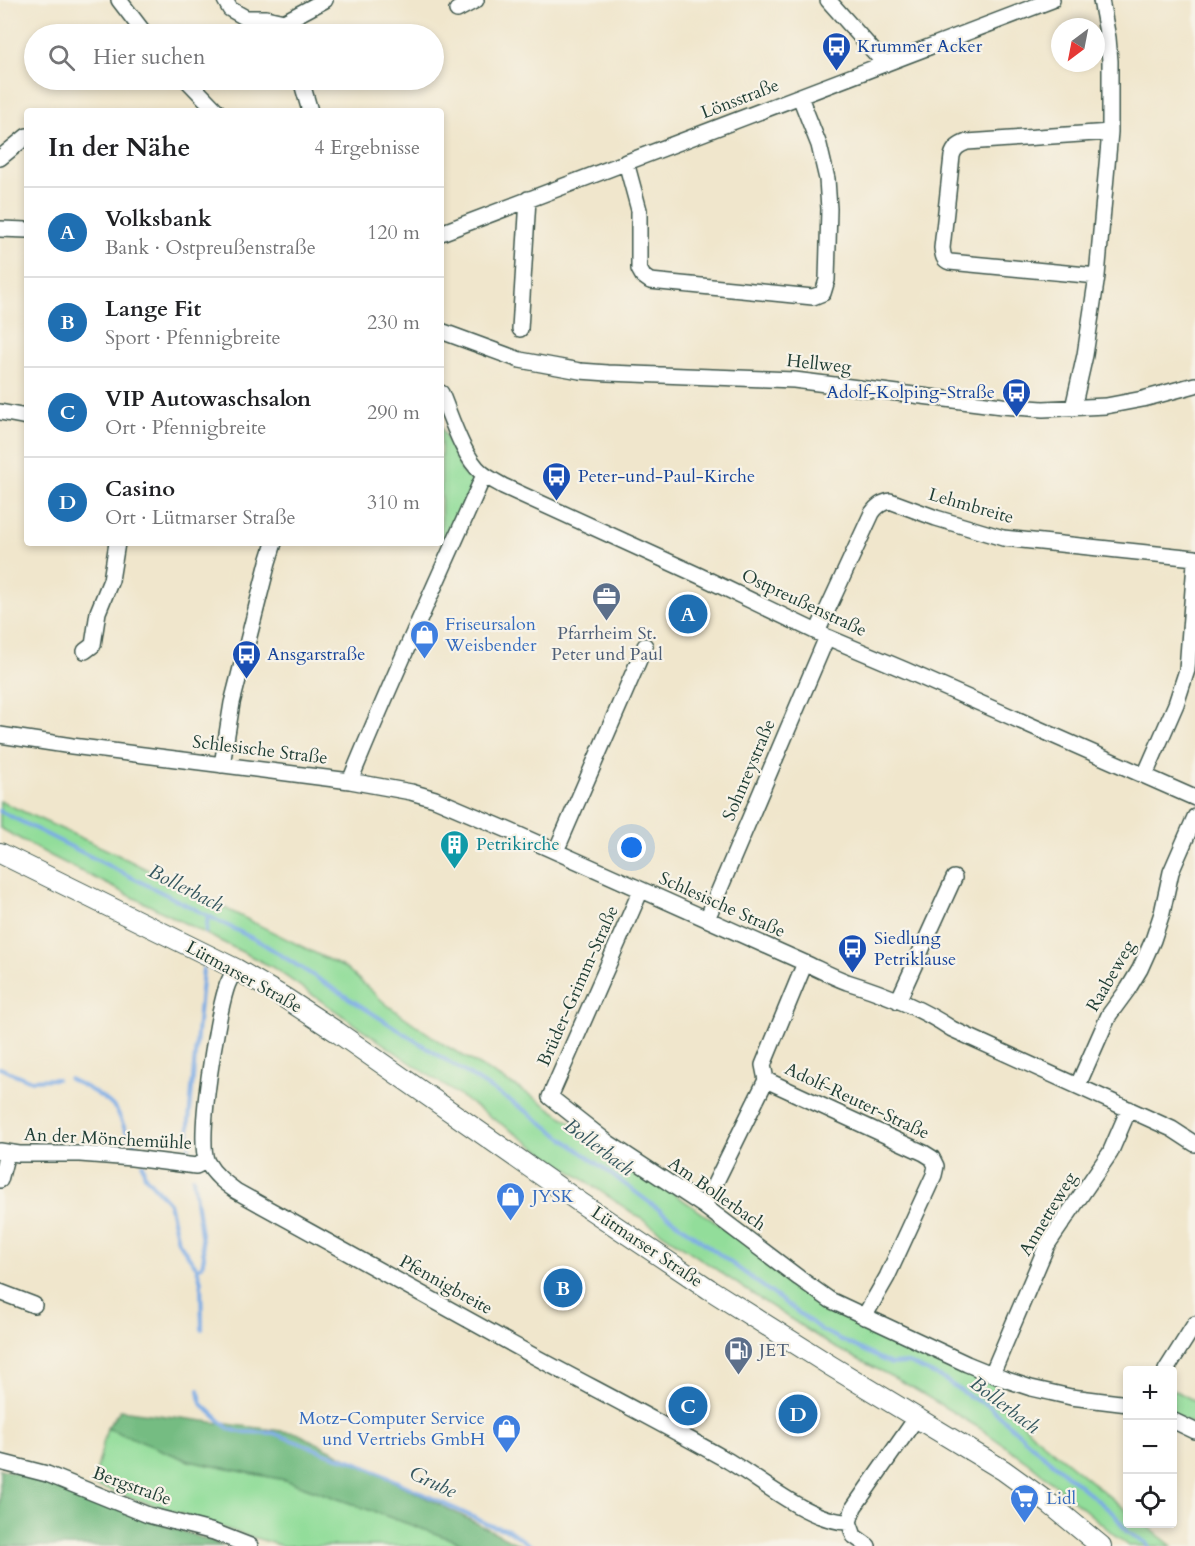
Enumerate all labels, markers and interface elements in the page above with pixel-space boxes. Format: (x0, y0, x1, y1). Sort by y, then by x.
north arrow (1051, 18, 1105, 72)
search box (24, 24, 444, 90)
bus stop icon: Krummer Acker (820, 30, 852, 72)
place label: Krummer Acker (857, 34, 983, 59)
icon: search (45, 41, 78, 74)
text: Hier suchen (93, 42, 206, 72)
street label: Lönsstraße (697, 73, 783, 125)
text: In der Nähe (48, 130, 190, 165)
text: 4 Ergebnisse (314, 134, 420, 161)
text: Volksbank (105, 204, 212, 234)
text: A (60, 219, 75, 246)
text: 120 m (367, 219, 420, 246)
text: Bank · Ostpreußenstraße (105, 234, 316, 261)
text: Lange Fit (105, 294, 201, 324)
text: B (60, 309, 75, 336)
text: 230 m (367, 309, 420, 336)
text: Sport · Pfennigbreite (105, 324, 281, 351)
street label: Hellweg (785, 348, 854, 380)
bus stop icon: Adolf-Kolping-Straße (1000, 376, 1032, 418)
place label: Adolf-Kolping-Straße (826, 380, 995, 405)
text: VIP Autowaschsalon (105, 384, 311, 414)
text: C (60, 399, 75, 426)
text: 290 m (367, 399, 420, 426)
text: Ort · Pfennigbreite (105, 414, 266, 441)
bus stop icon: Peter-und-Paul-Kirche (541, 460, 573, 502)
place label: Peter-und-Paul-Kirche (578, 464, 755, 489)
text: Casino (105, 474, 175, 504)
street label: Lehmbreite (925, 482, 1017, 530)
text: D (59, 489, 76, 516)
text: 310 m (367, 489, 420, 516)
text: Ort · Lütmarser Straße (105, 504, 296, 531)
street label: Ostpreußenstraße (737, 563, 871, 643)
office icon: Pfarrheim St. Peter und Paul (591, 580, 623, 622)
pin: A (668, 592, 708, 636)
place label: Friseursalon Weisbender (444, 612, 537, 658)
shop icon: Friseursalon Weisbender (408, 618, 440, 660)
place label: Pfarrheim St. Peter und Paul (551, 621, 663, 667)
bus stop icon: Ansgarstraße (230, 638, 262, 680)
place label: Ansgarstraße (267, 642, 365, 667)
street label: Sohnreystraße (716, 715, 782, 825)
street label: Schlesische Straße (191, 729, 329, 771)
building icon: Petrikirche (439, 828, 471, 870)
place label: Petrikirche (476, 832, 560, 857)
your location (617, 833, 646, 862)
water label: Bollerbach (144, 858, 229, 919)
street label: Schlesische Straße (655, 866, 789, 944)
street label: Brüder-Grimm-Straße (531, 902, 625, 1070)
place label: Siedlung Petriklause (874, 926, 956, 972)
bus stop icon: Siedlung Petriklause (837, 932, 869, 974)
street label: Lütmarser Straße (181, 935, 307, 1019)
street label: Raabeweg (1081, 935, 1142, 1016)
street label: Adolf-Reuter-Straße (781, 1056, 933, 1146)
water label: Bollerbach (558, 1112, 640, 1182)
street label: An der Mönchemühle (23, 1122, 193, 1156)
street label: Am Bollerbach (663, 1151, 771, 1237)
street label: Annetteweg (1013, 1167, 1083, 1261)
shop icon: JYSK (495, 1180, 527, 1222)
place label: JYSK (529, 1184, 575, 1209)
street label: Lütmarser Straße (586, 1200, 708, 1294)
street label: Pfennigbreite (395, 1249, 497, 1321)
pin: B (544, 1266, 582, 1310)
fuel station icon: JET (722, 1334, 754, 1376)
place label: JET (756, 1338, 789, 1363)
map controls (1123, 1366, 1177, 1528)
button: + (1123, 1366, 1177, 1420)
water label: Bollerbach (964, 1370, 1046, 1440)
pin: C (668, 1384, 708, 1428)
pin: D (778, 1392, 818, 1436)
place label: Motz-Computer Service und Vertriebs GmbH (299, 1406, 485, 1452)
shop icon: Motz-Computer Service und Vertriebs GmbH (490, 1412, 522, 1454)
button: − (1123, 1420, 1177, 1474)
water label: Grube (405, 1459, 461, 1505)
street label: Bergstraße (89, 1460, 175, 1512)
button: locate (1123, 1474, 1177, 1528)
supermarket icon: Lidl (1009, 1482, 1041, 1524)
place label: Lidl (1046, 1486, 1077, 1511)

